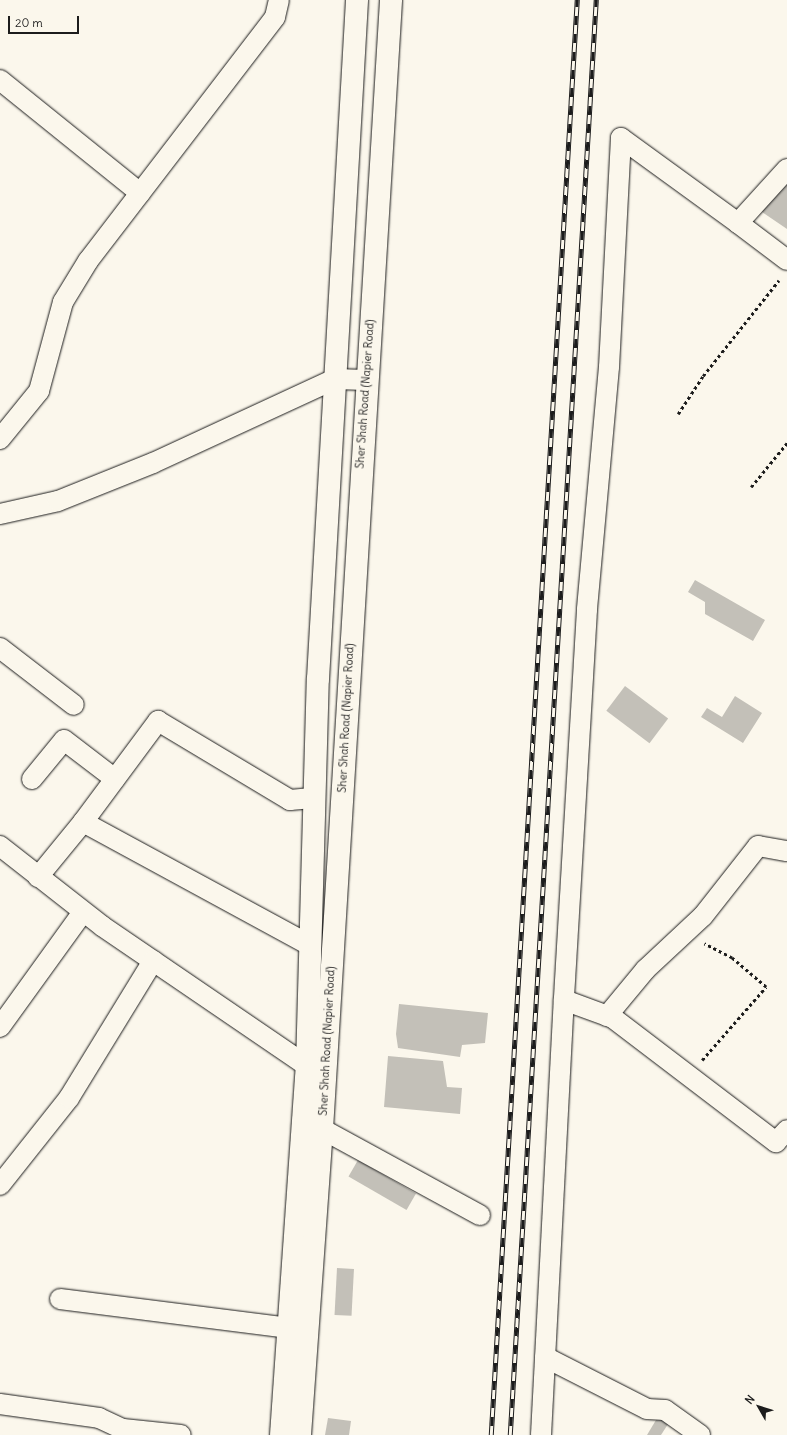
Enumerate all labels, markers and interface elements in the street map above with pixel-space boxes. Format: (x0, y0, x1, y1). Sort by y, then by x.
scale bar (10, 8, 81, 34)
text: 20 m (15, 15, 43, 30)
street label: Sher Shah Road (Napier Road) (353, 319, 377, 469)
street label: Sher Shah Road (Napier Road) (335, 643, 357, 793)
street label: Sher Shah Road (Napier Road) (316, 966, 338, 1116)
north arrow (739, 1387, 779, 1427)
text: N (742, 1392, 758, 1407)

